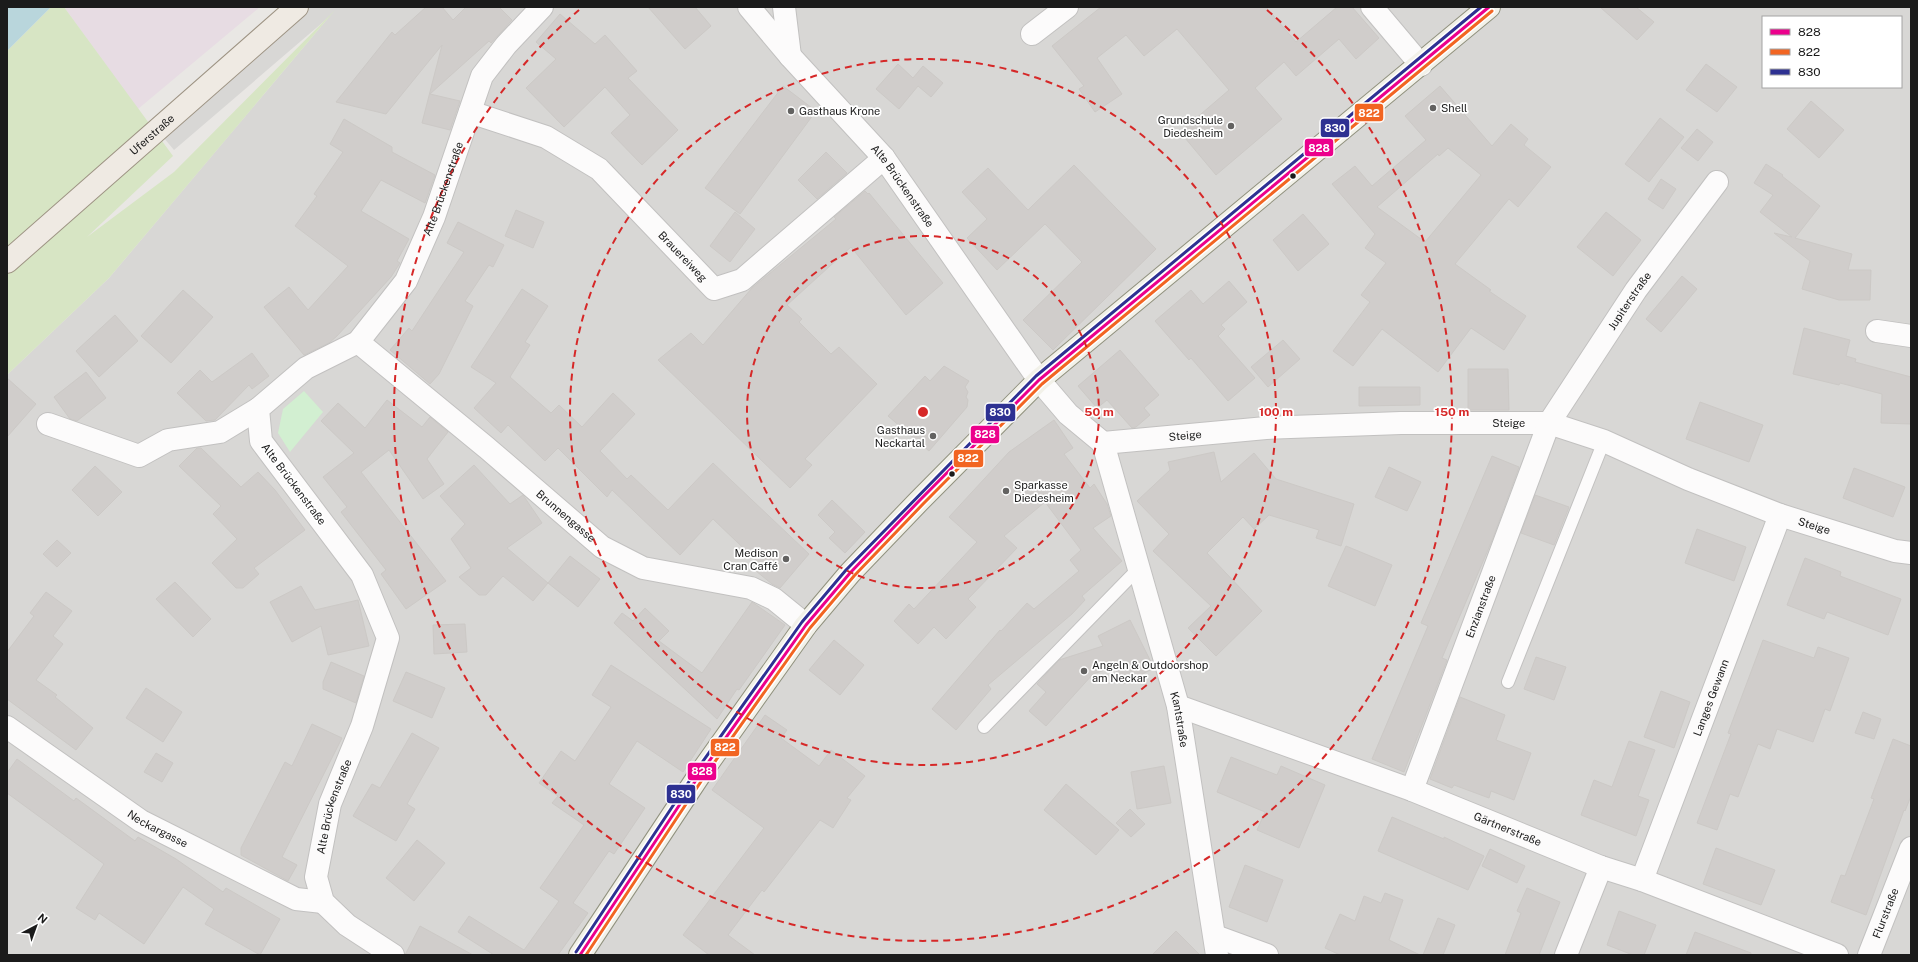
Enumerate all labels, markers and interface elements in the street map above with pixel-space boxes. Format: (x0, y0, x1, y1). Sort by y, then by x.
legend (1762, 16, 1902, 88)
text: 828 (1798, 25, 1821, 39)
text: 822 (1798, 45, 1820, 59)
text: 830 (1798, 65, 1821, 79)
place label: Shell (1441, 102, 1467, 114)
line badge: 822 (1354, 103, 1384, 122)
marker: Shell (1428, 103, 1438, 113)
place label: Gasthaus Krone (799, 105, 880, 117)
marker: Gasthaus Krone (786, 106, 796, 116)
text: 822 (1358, 107, 1380, 119)
street label: Uferstraße (127, 112, 177, 157)
place label: Grundschule Diedesheim (1158, 114, 1223, 139)
line badge: 830 (1320, 118, 1350, 138)
marker: Grundschule Diedesheim (1226, 121, 1236, 131)
text: 830 (1324, 122, 1346, 134)
line badge: 828 (1304, 138, 1334, 157)
street label: Alte Brückenstraße (421, 140, 465, 238)
street label: Alte Brückenstraße (869, 142, 936, 229)
text: 828 (1308, 142, 1330, 154)
unlabelled marker (1288, 171, 1298, 181)
street label: Brauereiweg (656, 229, 710, 284)
street label: Jupiterstraße (1606, 270, 1653, 332)
line badge: 830 (985, 403, 1016, 422)
centre of rings (916, 405, 930, 419)
text: 50 m (1084, 405, 1114, 419)
text: 100 m (1259, 405, 1293, 419)
text: 150 m (1435, 405, 1469, 419)
text: 830 (989, 406, 1011, 418)
street label: Steige (1492, 417, 1525, 429)
place label: Gasthaus Neckartal (875, 424, 925, 449)
line badge: 828 (970, 425, 1000, 444)
text: 828 (974, 428, 996, 440)
street label: Steige (1168, 428, 1202, 443)
marker: Gasthaus Neckartal (928, 431, 938, 441)
street label: Alte Brückenstraße (260, 441, 328, 527)
line badge: 822 (953, 449, 984, 468)
text: 822 (957, 452, 979, 464)
unlabelled marker (947, 469, 957, 479)
place label: Sparkasse Diedesheim (1014, 479, 1074, 504)
marker: Sparkasse Diedesheim (1001, 486, 1011, 496)
street label: Brunnengasse (534, 487, 598, 544)
street label: Steige (1797, 515, 1832, 536)
place label: Medison Cran Caffé (723, 547, 778, 572)
marker: Medison Cran Caffé (781, 554, 791, 564)
street label: Enzianstraße (1463, 573, 1498, 639)
street label: Langes Gewann (1691, 657, 1731, 738)
place label: Angeln & Outdoorshop am Neckar (1092, 659, 1209, 684)
marker: Angeln & Outdoorshop am Neckar (1079, 666, 1089, 676)
street label: Kantstraße (1168, 690, 1190, 748)
line badge: 822 (710, 738, 740, 757)
text: 822 (714, 741, 736, 753)
street label: Alte Brückenstraße (315, 757, 354, 855)
line badge: 828 (687, 762, 717, 781)
text: 828 (691, 765, 713, 777)
line badge: 830 (666, 784, 696, 804)
text: 830 (670, 788, 692, 800)
street label: Neckargasse (125, 807, 190, 850)
street label: Gärtnerstraße (1472, 810, 1543, 848)
street label: Flurstraße (1870, 886, 1901, 940)
north arrow (16, 906, 56, 946)
text: N (35, 911, 50, 926)

